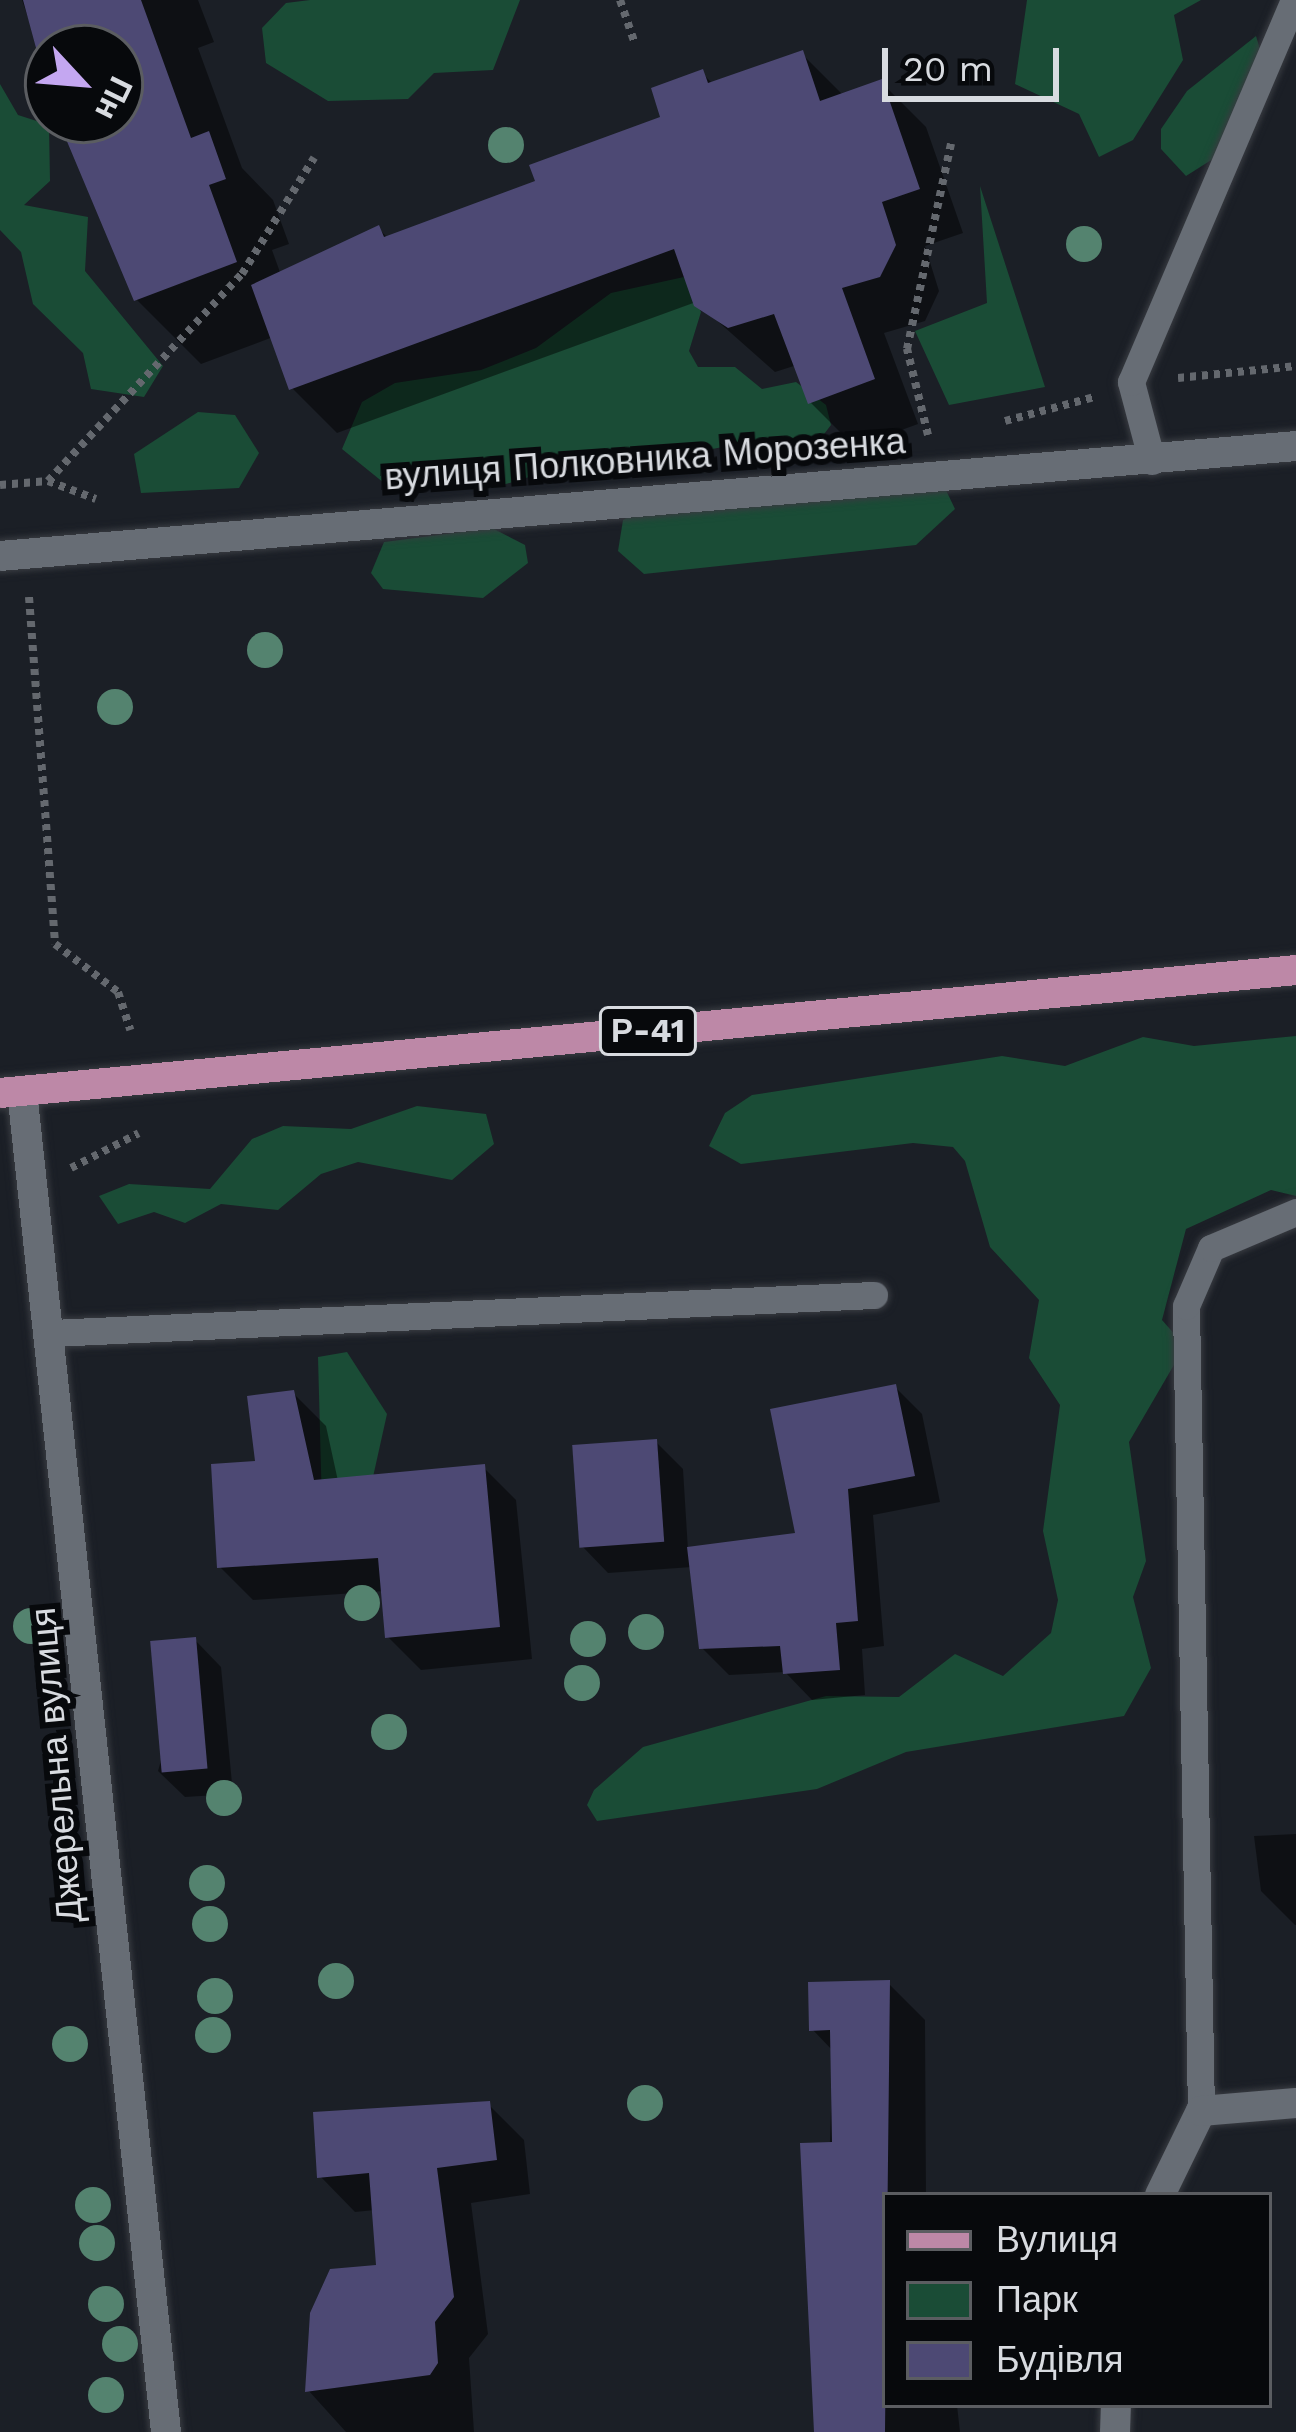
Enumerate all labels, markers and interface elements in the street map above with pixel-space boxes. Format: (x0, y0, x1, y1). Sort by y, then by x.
north arrow (24, 24, 144, 144)
scale bar (888, 24, 1065, 98)
text: 20 m (903, 48, 993, 90)
text: Пн (87, 71, 141, 127)
street label: вулиця Полковника Морозенка (383, 420, 907, 500)
road number: Р-41 (597, 1004, 699, 1058)
street label: Джерельна вулиця (22, 1606, 92, 1924)
legend (882, 2192, 1272, 2408)
text: Вулиця (996, 2219, 1118, 2261)
text: Парк (996, 2279, 1078, 2321)
text: Будівля (996, 2339, 1123, 2381)

